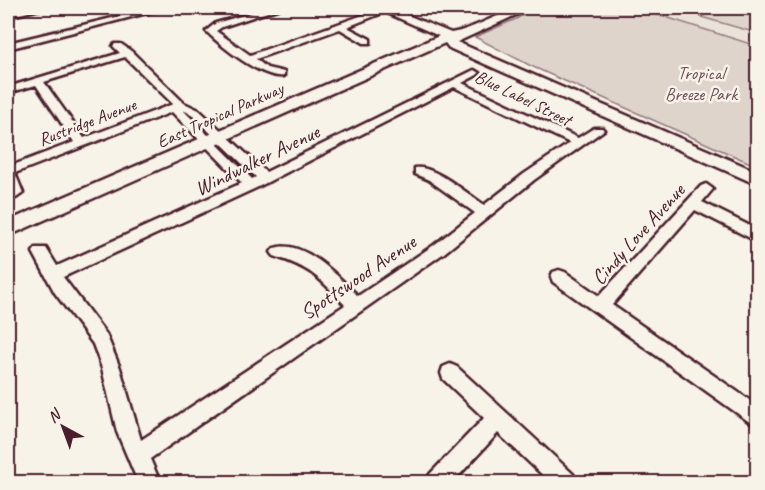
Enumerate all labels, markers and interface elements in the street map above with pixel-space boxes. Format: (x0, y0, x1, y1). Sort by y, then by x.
park label: Tropical Breeze Park (665, 62, 738, 105)
street label: Blue Label Street (471, 65, 577, 132)
street label: East Tropical Parkway (153, 76, 288, 153)
street label: Rustridge Avenue (35, 93, 140, 151)
street label: Windwalker Avenue (190, 118, 325, 201)
street label: Cindy Love Avenue (586, 177, 691, 290)
street label: Spottswood Avenue (295, 228, 422, 325)
north arrow (33, 397, 93, 457)
text: N (44, 404, 66, 427)

